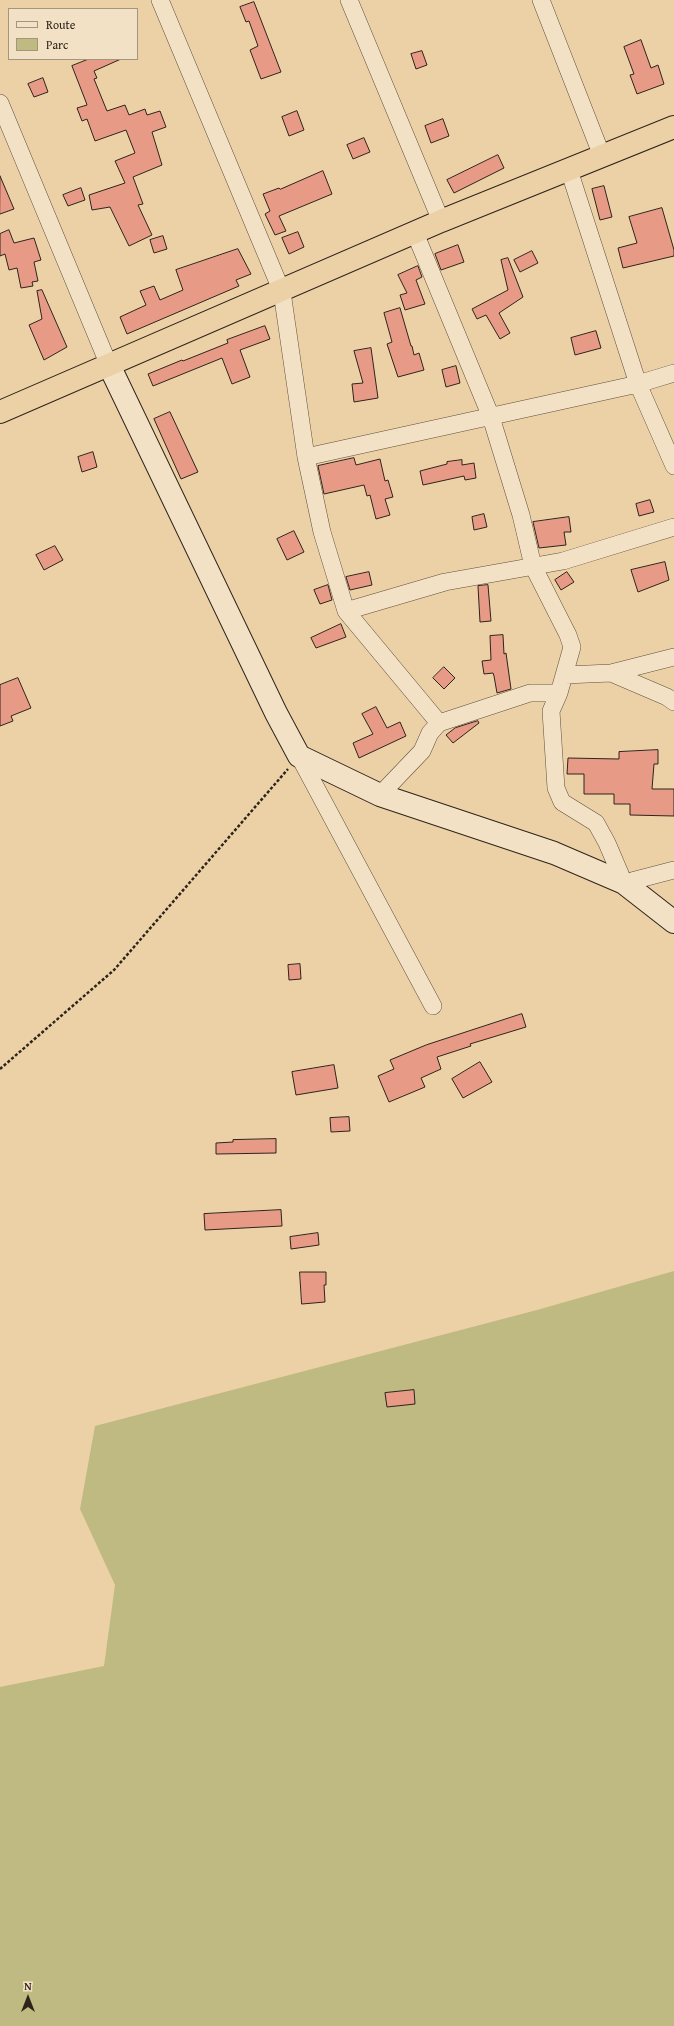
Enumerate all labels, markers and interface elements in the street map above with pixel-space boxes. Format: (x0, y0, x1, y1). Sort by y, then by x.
legend (8, 8, 138, 60)
text: Route (46, 16, 75, 33)
text: Parc (46, 36, 68, 53)
north arrow (8, 1978, 48, 2018)
text: N (24, 1978, 32, 1994)

